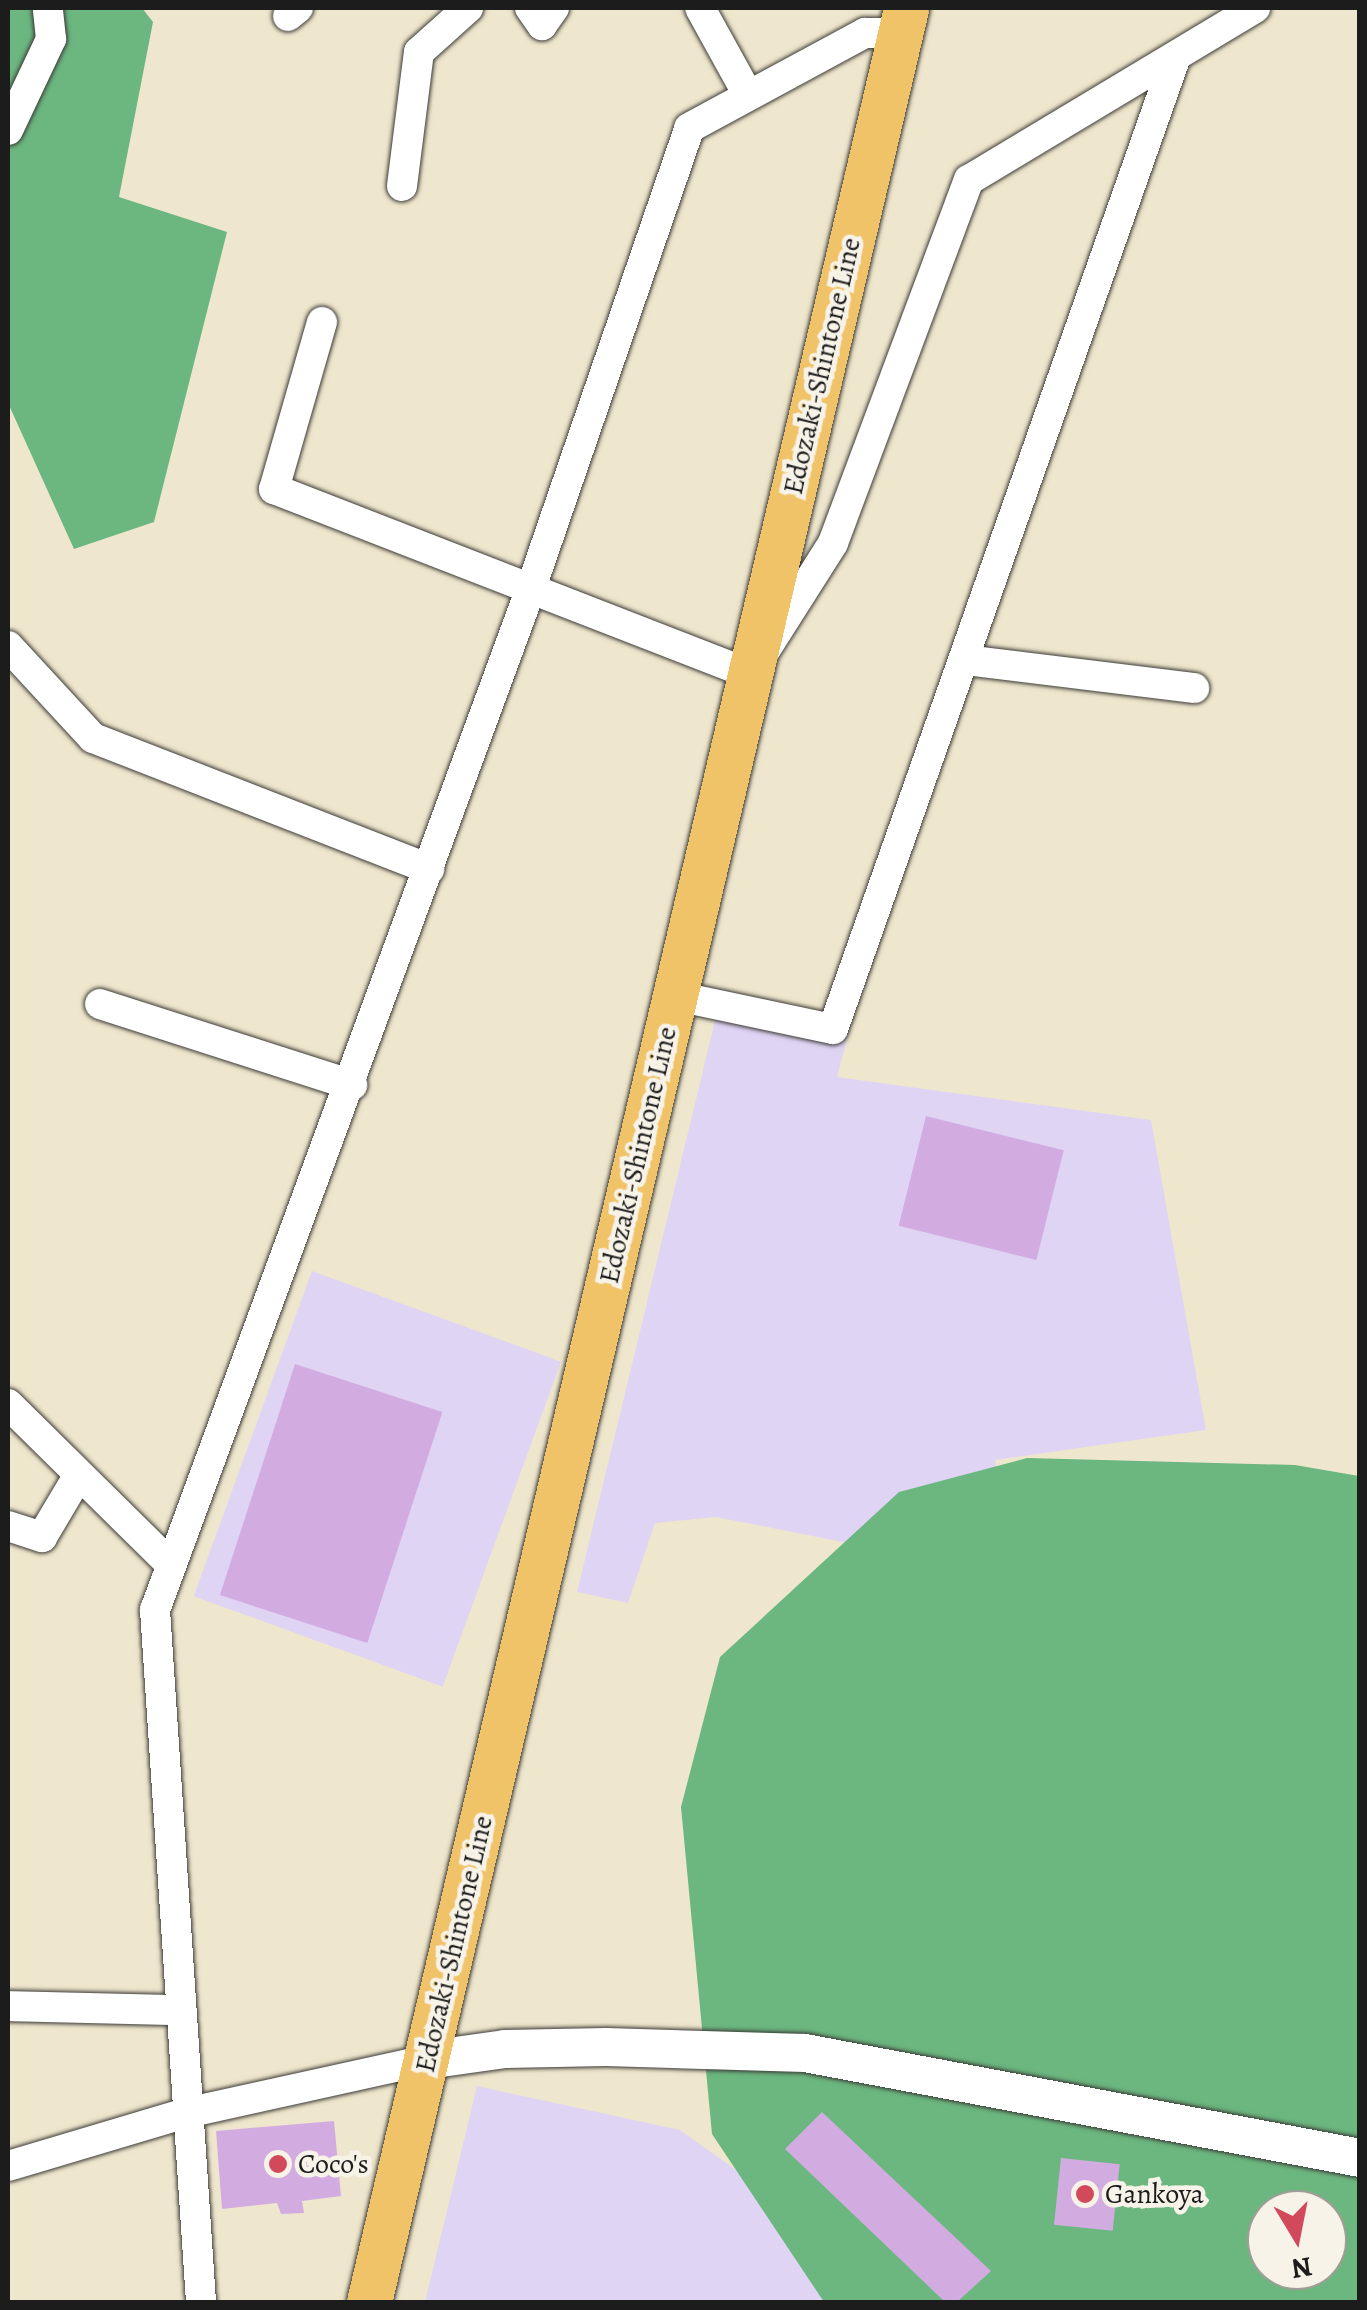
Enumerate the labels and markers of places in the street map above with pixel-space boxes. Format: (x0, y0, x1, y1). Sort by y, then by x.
place label: Coco's (298, 2147, 369, 2181)
marker: Coco's (267, 2153, 289, 2175)
place label: Gankoya (1105, 2177, 1204, 2211)
marker: Gankoya (1074, 2183, 1096, 2205)

